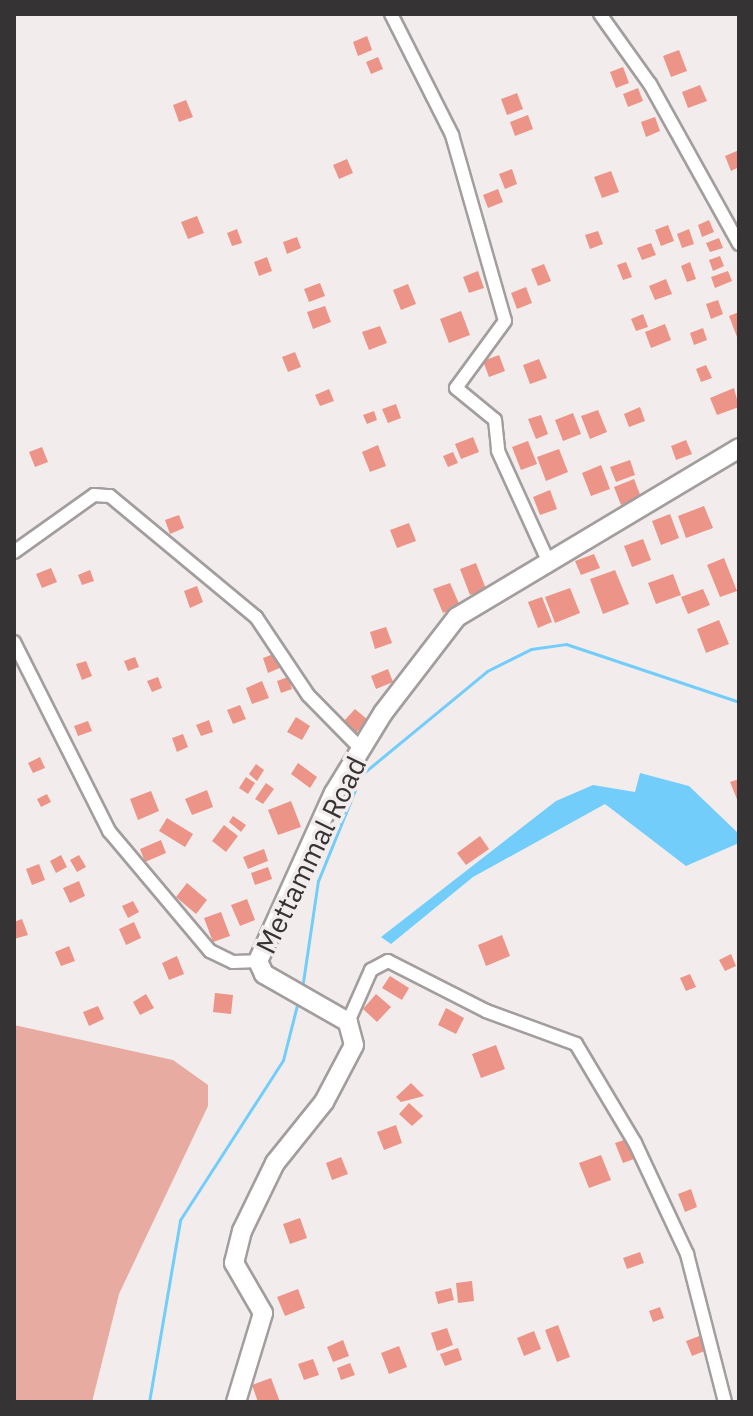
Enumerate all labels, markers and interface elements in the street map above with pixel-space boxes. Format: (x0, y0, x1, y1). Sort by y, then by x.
street label: Mettammal Road (249, 751, 373, 959)

